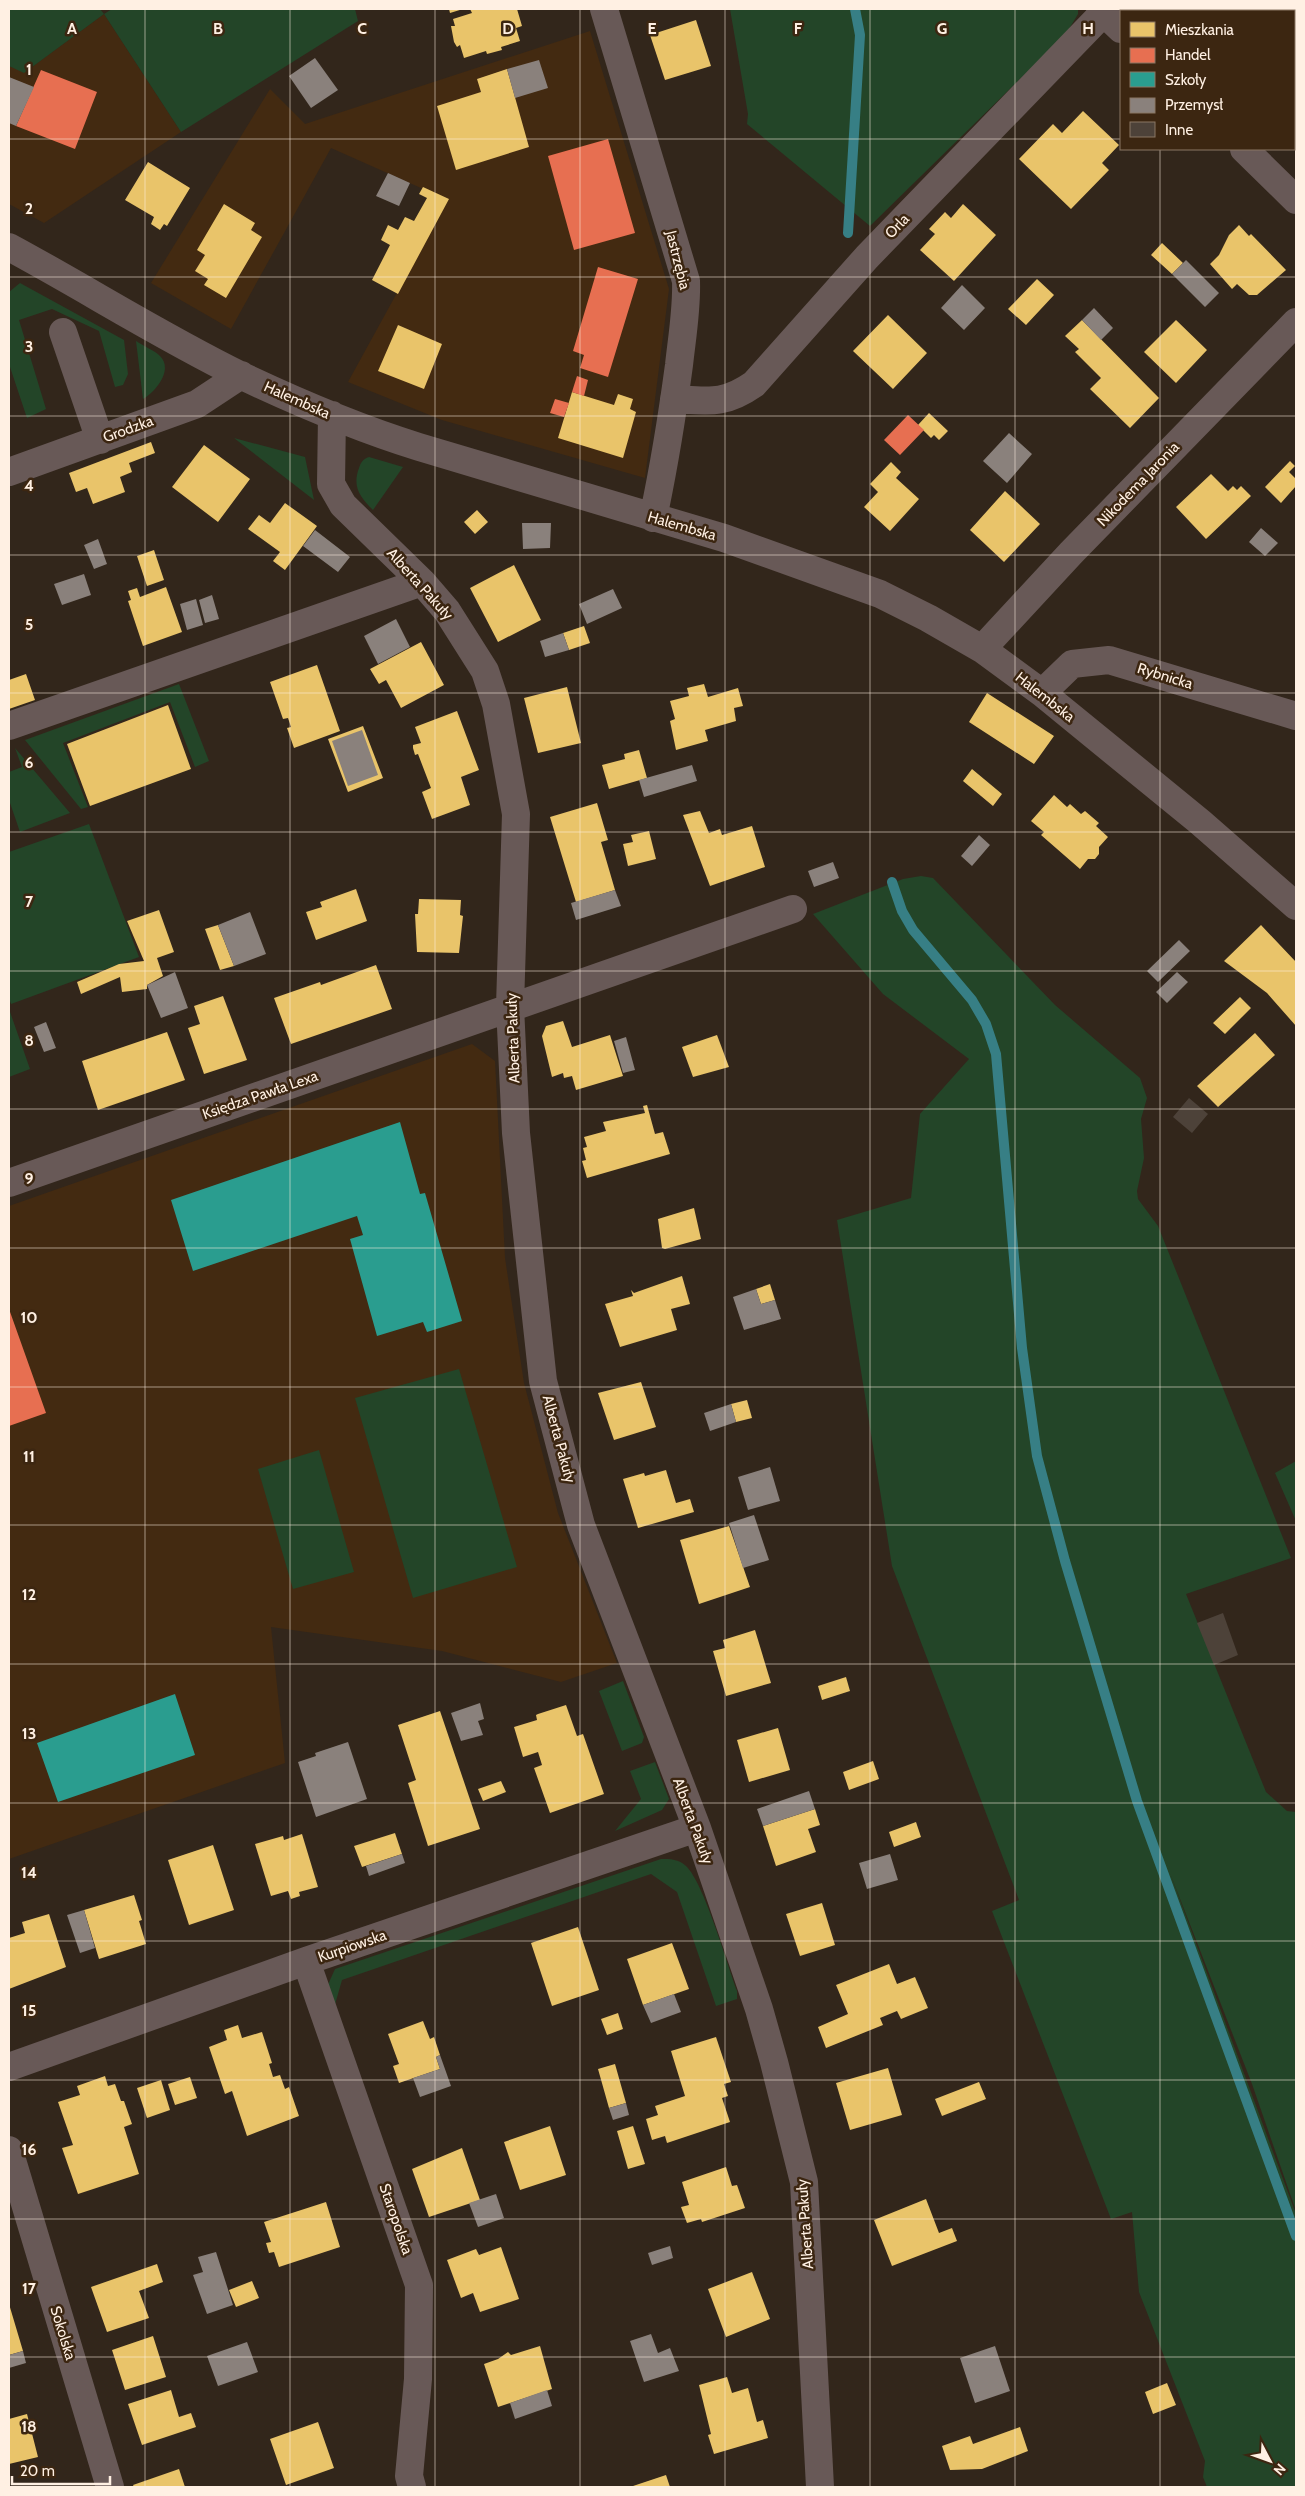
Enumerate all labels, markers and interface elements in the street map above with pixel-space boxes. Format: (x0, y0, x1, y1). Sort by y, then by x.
legend (1120, 10, 1295, 150)
text: A (67, 19, 77, 38)
text: B (213, 19, 223, 38)
text: C (357, 19, 367, 38)
text: D (502, 19, 514, 38)
text: E (647, 19, 657, 38)
text: F (794, 19, 803, 38)
text: G (937, 19, 947, 38)
text: H (1082, 19, 1094, 38)
text: Mieszkania (1165, 21, 1235, 39)
text: Handel (1165, 46, 1211, 64)
text: 1 (26, 60, 32, 79)
text: Szkoły (1165, 71, 1207, 89)
text: Przemysł (1165, 96, 1223, 114)
text: Inne (1165, 121, 1193, 139)
text: 2 (25, 199, 33, 218)
street label: Orla (881, 209, 913, 242)
street label: Jastrzębia (662, 228, 694, 292)
text: 3 (25, 337, 33, 356)
street label: Halembska (261, 377, 334, 423)
street label: Grodzka (100, 411, 156, 446)
street label: Nikodema Jaronia (1093, 437, 1183, 530)
text: 4 (24, 476, 34, 495)
street label: Halembska (646, 508, 719, 545)
street label: Alberta Pakuły (383, 544, 457, 624)
text: 5 (25, 615, 33, 634)
street label: Rybnicka (1135, 659, 1196, 693)
street label: Halembska (1012, 668, 1079, 726)
text: 6 (25, 753, 34, 772)
text: 7 (25, 892, 34, 911)
street label: Alberta Pakuły (502, 992, 524, 1083)
text: 8 (24, 1031, 34, 1050)
street label: Księdza Pawła Lexa (200, 1067, 321, 1123)
text: 9 (25, 1169, 34, 1188)
text: 10 (20, 1308, 38, 1327)
street label: Alberta Pakuły (539, 1393, 579, 1485)
text: 11 (23, 1447, 35, 1466)
text: 12 (22, 1585, 36, 1604)
text: 13 (22, 1724, 36, 1743)
street label: Alberta Pakuły (669, 1775, 717, 1867)
text: 14 (21, 1863, 37, 1882)
street label: Kurpiowska (315, 1926, 389, 1966)
text: 15 (22, 2001, 36, 2020)
text: 16 (22, 2140, 36, 2159)
street label: Alberta Pakuły (793, 2178, 817, 2270)
street label: Staropolska (375, 2181, 417, 2258)
text: 17 (22, 2279, 37, 2298)
street label: Sokolska (46, 2304, 80, 2363)
text: 18 (21, 2417, 37, 2436)
north arrow (1245, 2436, 1295, 2486)
scale bar (12, 2454, 110, 2486)
text: N (1270, 2460, 1290, 2479)
text: 20 m (20, 2462, 55, 2480)

